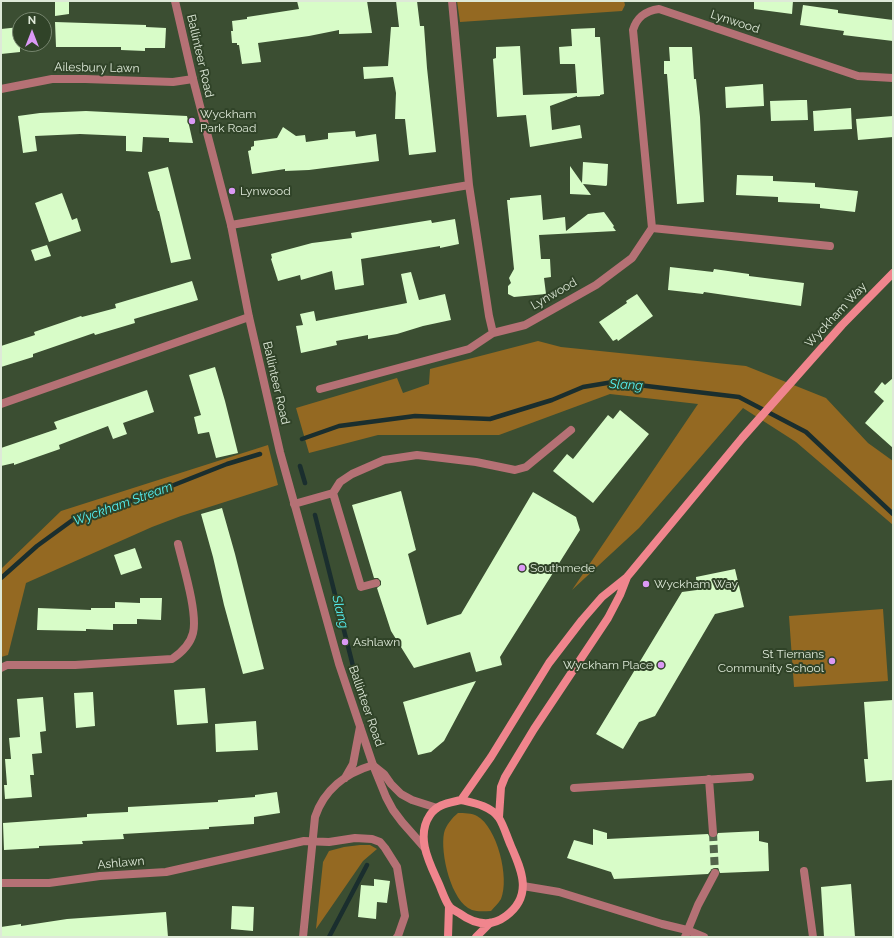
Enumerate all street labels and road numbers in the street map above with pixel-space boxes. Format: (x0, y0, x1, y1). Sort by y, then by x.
street label: Lynwood (709, 7, 761, 37)
street label: Ballinteer Road (183, 13, 217, 99)
street label: Ailesbury Lawn (54, 60, 140, 76)
street label: Lynwood (528, 275, 580, 313)
street label: Wyckham Way (802, 279, 870, 351)
street label: Ballinteer Road (259, 340, 293, 426)
street label: Ballinteer Road (345, 664, 387, 748)
street label: Ashlawn (97, 854, 145, 872)

